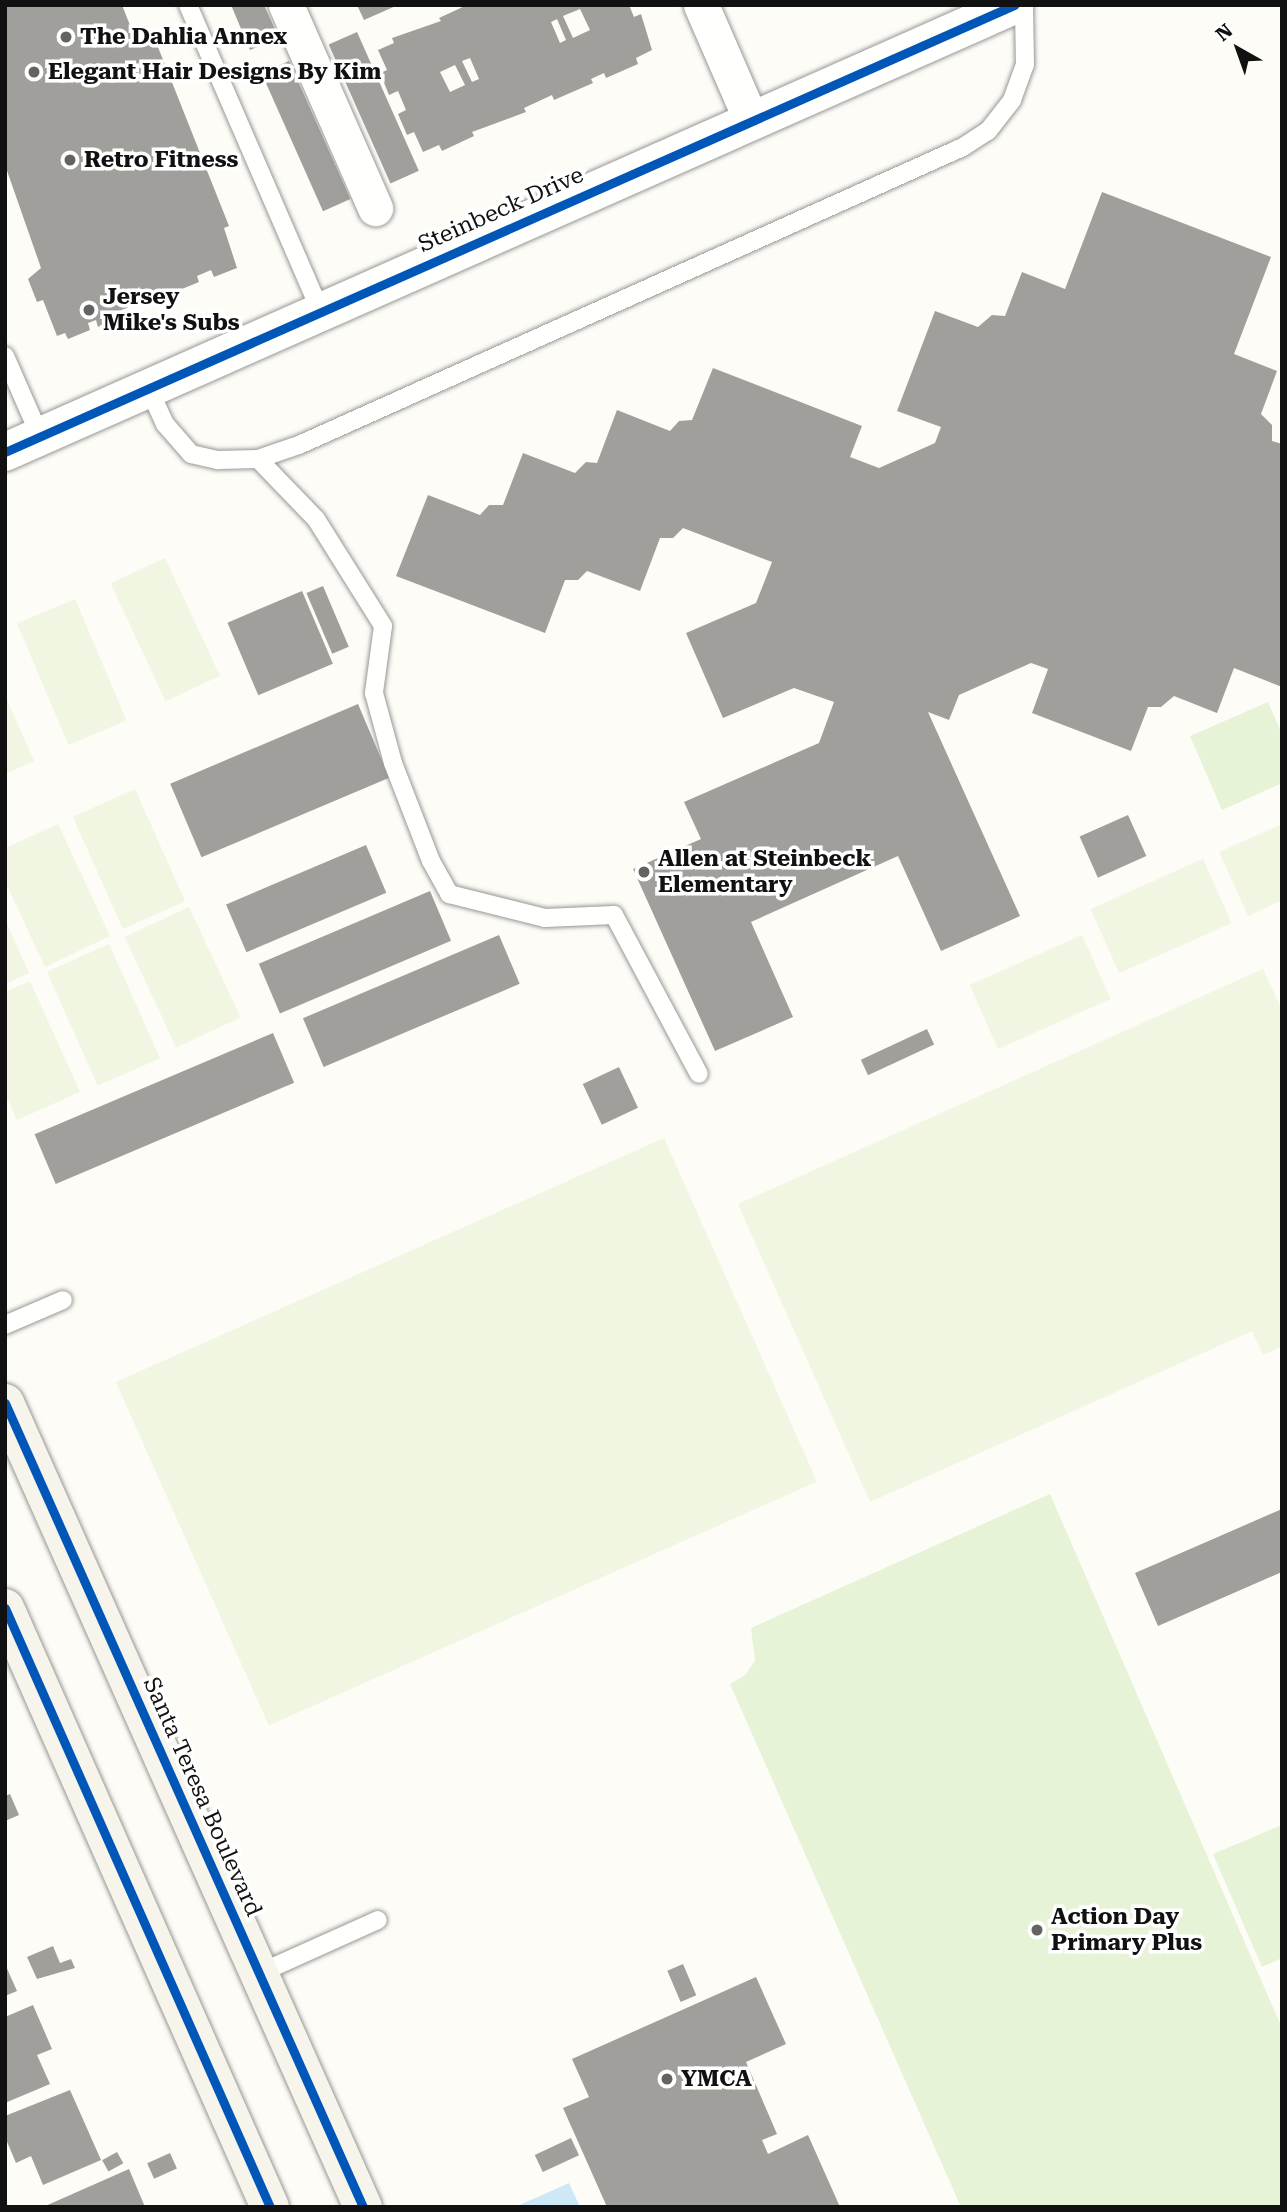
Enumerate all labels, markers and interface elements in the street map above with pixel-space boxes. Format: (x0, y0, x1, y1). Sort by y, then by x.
north arrow (1203, 14, 1273, 84)
text: N (1211, 19, 1237, 46)
place label: The Dahlia Annex (80, 23, 287, 51)
marker: The Dahlia Annex (58, 29, 74, 45)
place label: Elegant Hair Designs By Kim (48, 58, 381, 86)
marker: Elegant Hair Designs By Kim (26, 64, 42, 80)
place label: Retro Fitness (84, 146, 238, 174)
marker: Retro Fitness (62, 152, 78, 168)
street label: Steinbeck Drive (414, 161, 588, 259)
place label: Jersey Mike's Subs (103, 283, 240, 337)
marker: Jersey Mike's Subs (81, 302, 97, 318)
place label: Allen at Steinbeck Elementary (658, 845, 871, 899)
marker: Allen at Steinbeck Elementary (636, 864, 652, 880)
street label: Santa Teresa Boulevard (137, 1673, 267, 1921)
place label: Action Day Primary Plus (1051, 1903, 1202, 1957)
marker: Action Day Primary Plus (1029, 1922, 1045, 1938)
place label: YMCA (681, 2065, 752, 2093)
marker: YMCA (659, 2071, 675, 2087)

